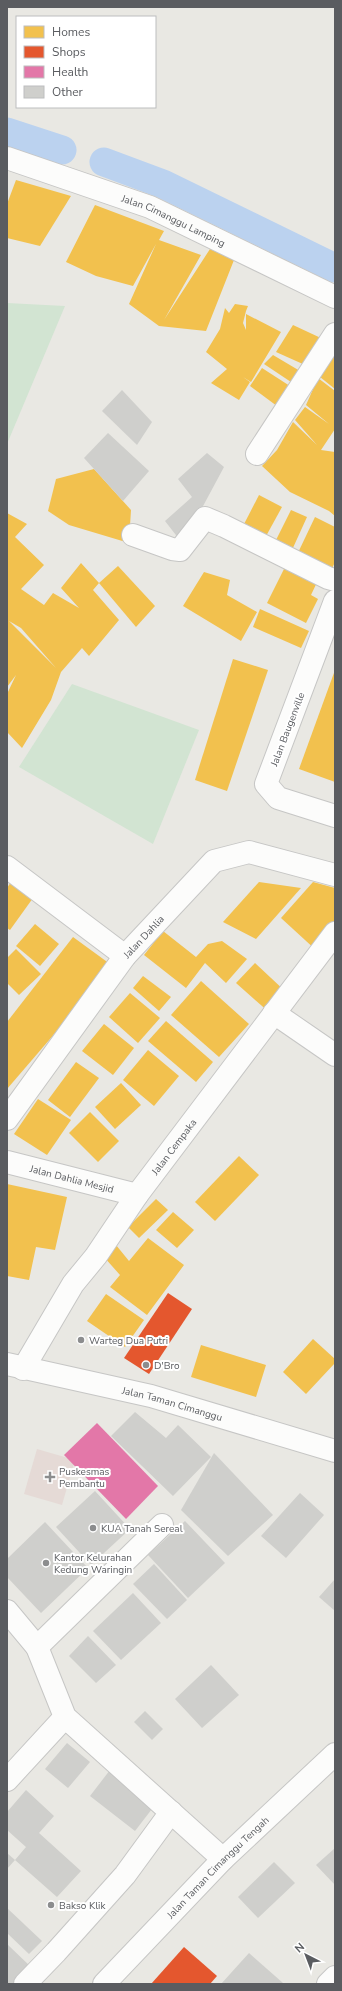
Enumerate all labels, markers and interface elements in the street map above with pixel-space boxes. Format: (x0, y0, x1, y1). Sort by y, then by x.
legend (16, 16, 156, 108)
text: Homes (52, 24, 90, 40)
text: Shops (52, 44, 86, 60)
text: Health (52, 64, 88, 80)
text: Other (52, 84, 84, 100)
street label: Jalan Cimanggu Lamping (119, 191, 228, 251)
street label: Jalan Baugenville (267, 690, 308, 769)
street label: Jalan Dahlia (120, 913, 168, 962)
street label: Jalan Cempaka (148, 1116, 200, 1179)
street label: Jalan Dahlia Mesjid (27, 1162, 115, 1197)
place label: Warteg Dua Putri (89, 1334, 168, 1348)
marker: Warteg Dua Putri (76, 1335, 86, 1345)
place label: D'Bro (154, 1359, 180, 1373)
marker: D'Bro (141, 1360, 151, 1370)
street label: Jalan Taman Cimanggu (120, 1384, 224, 1425)
place label: Puskesmas Pembantu (59, 1465, 110, 1491)
marker: Puskesmas Pembantu (44, 1471, 56, 1483)
place label: KUA Tanah Sereal (101, 1522, 183, 1536)
marker: KUA Tanah Sereal (88, 1523, 98, 1533)
place label: Kantor Kelurahan Kedung Waringin (54, 1551, 132, 1577)
marker: Kantor Kelurahan Kedung Waringin (41, 1558, 51, 1568)
street label: Jalan Taman Cimanggu Tengah (163, 1813, 272, 1923)
place label: Bakso Klik (59, 1899, 106, 1913)
marker: Bakso Klik (46, 1900, 56, 1910)
north arrow (286, 1935, 326, 1975)
text: N (292, 1940, 308, 1956)

